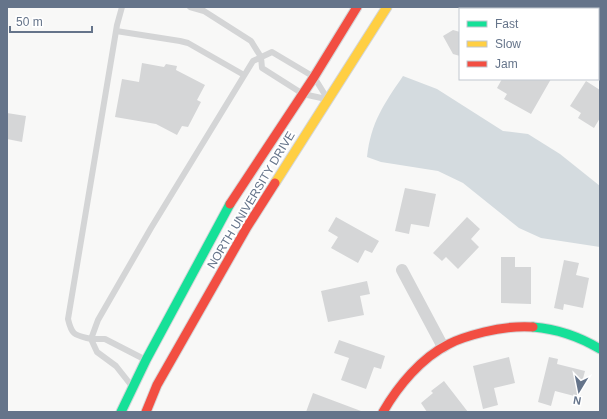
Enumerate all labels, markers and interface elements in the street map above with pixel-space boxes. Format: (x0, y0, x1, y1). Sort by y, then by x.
scale bar (10, 8, 92, 34)
legend (459, 8, 599, 80)
text: 50 m (16, 15, 43, 29)
text: Fast (495, 17, 519, 31)
text: Slow (495, 37, 521, 51)
text: Jam (495, 57, 518, 71)
street label: NORTH UNIVERSITY DRIVE (204, 129, 298, 271)
north arrow (559, 371, 599, 411)
text: N (572, 394, 582, 407)

